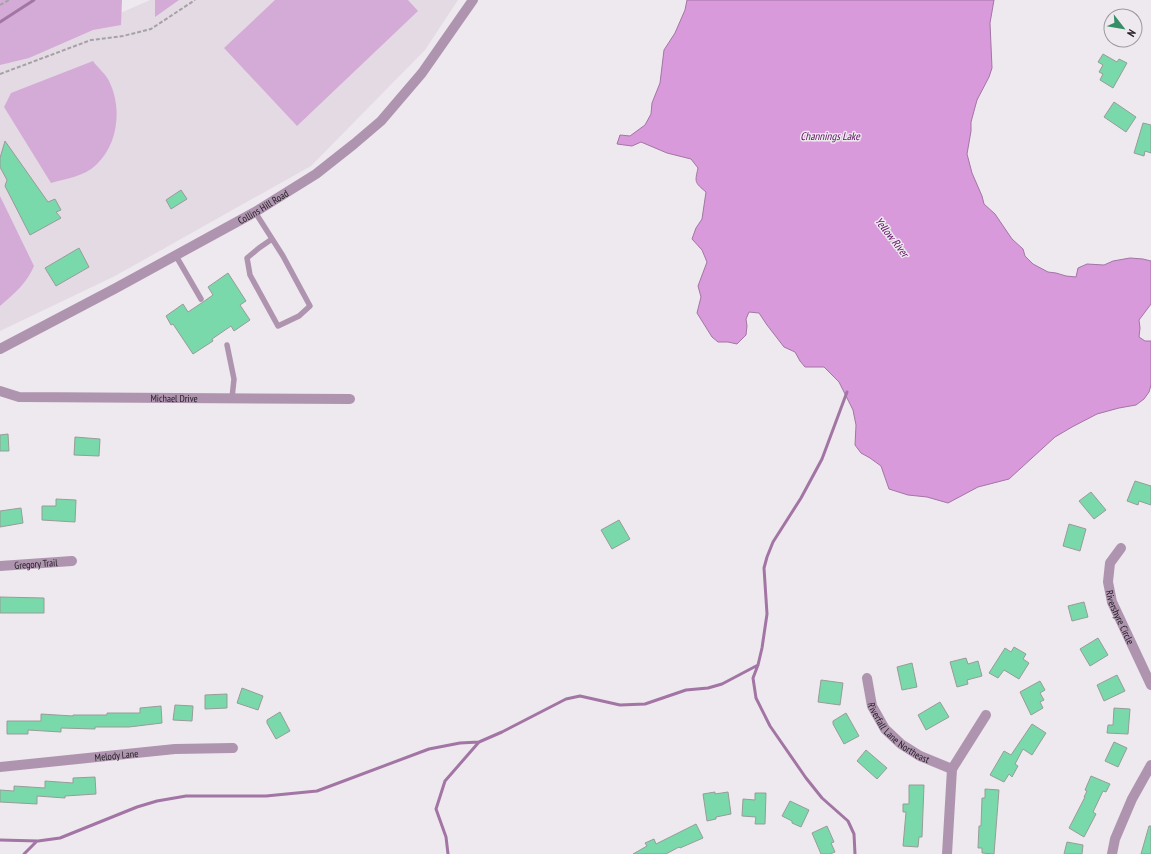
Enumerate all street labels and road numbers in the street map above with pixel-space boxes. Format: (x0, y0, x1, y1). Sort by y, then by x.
street label: Collins Hill Road (236, 187, 291, 227)
street label: Michael Drive (150, 392, 198, 405)
street label: Gregory Trail (14, 556, 59, 572)
street label: Rivershyre Circle (1103, 589, 1137, 646)
street label: Riverfall Lane Northeast (865, 702, 931, 766)
street label: Melody Lane (94, 747, 139, 764)

